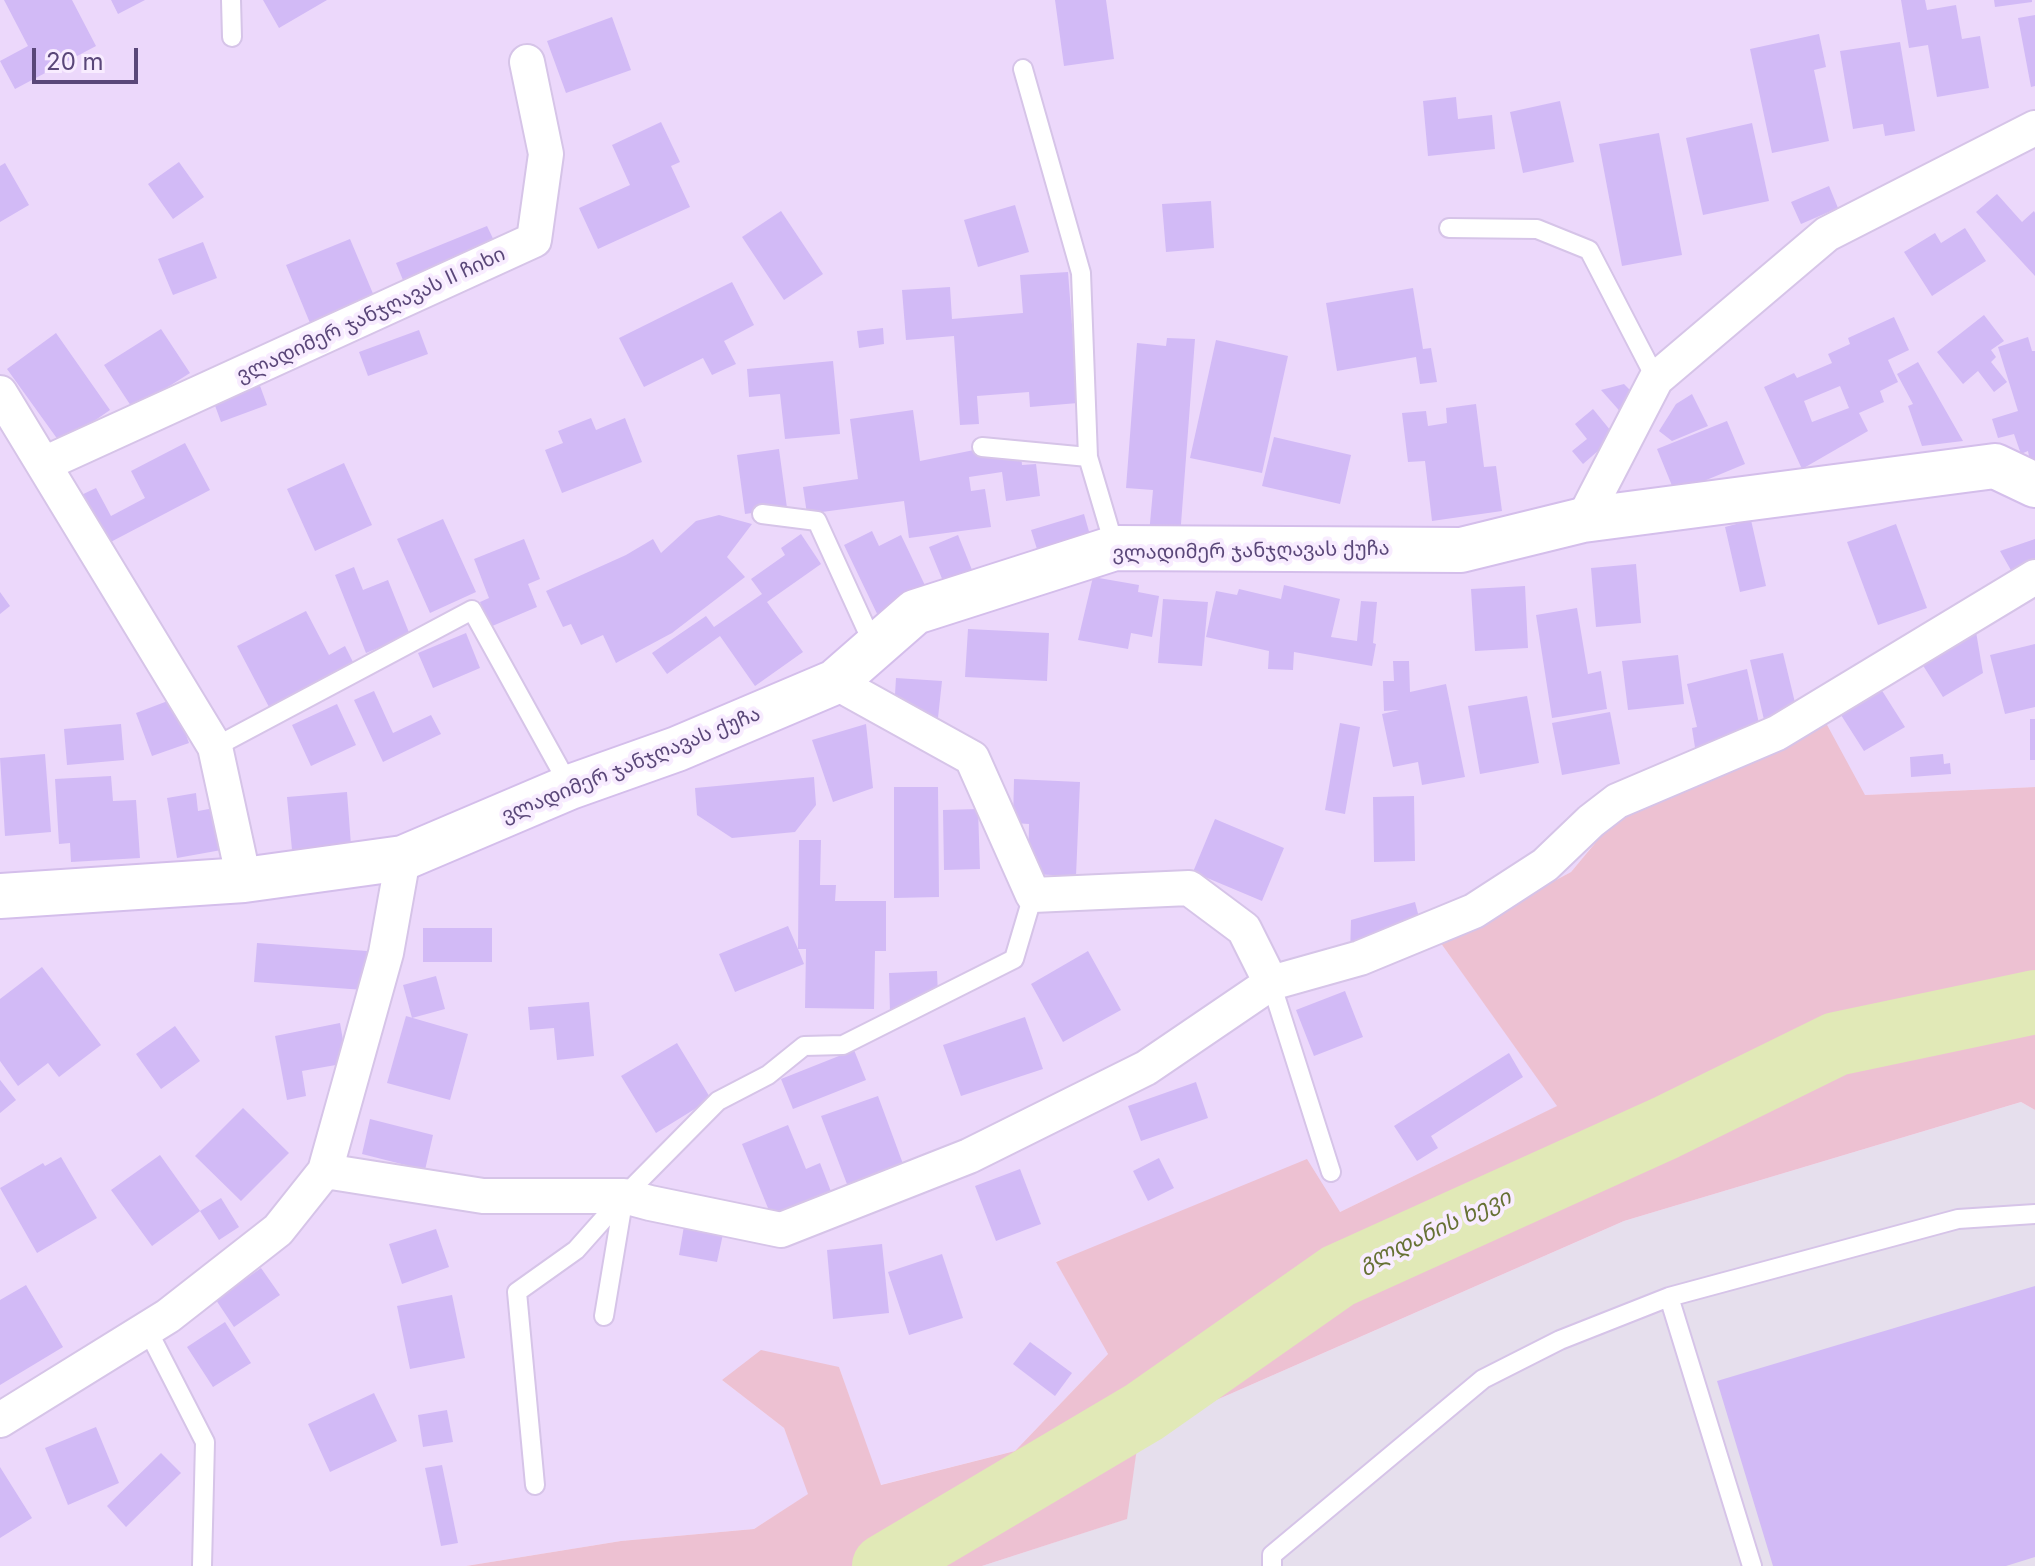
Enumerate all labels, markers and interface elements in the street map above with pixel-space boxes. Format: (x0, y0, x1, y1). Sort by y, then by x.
scale bar (36, 32, 142, 82)
text: 20 m (46, 47, 104, 76)
street label: ვლადიმერ ჯანჯღავას II ჩიხი (233, 242, 509, 388)
street label: ვლადიმერ ჯანჯღავას ქუჩა (1112, 537, 1390, 565)
street label: ვლადიმერ ჯანჯღავას ქუჩა (498, 702, 764, 828)
water label: გლდანის ხევი (1355, 1184, 1515, 1278)

